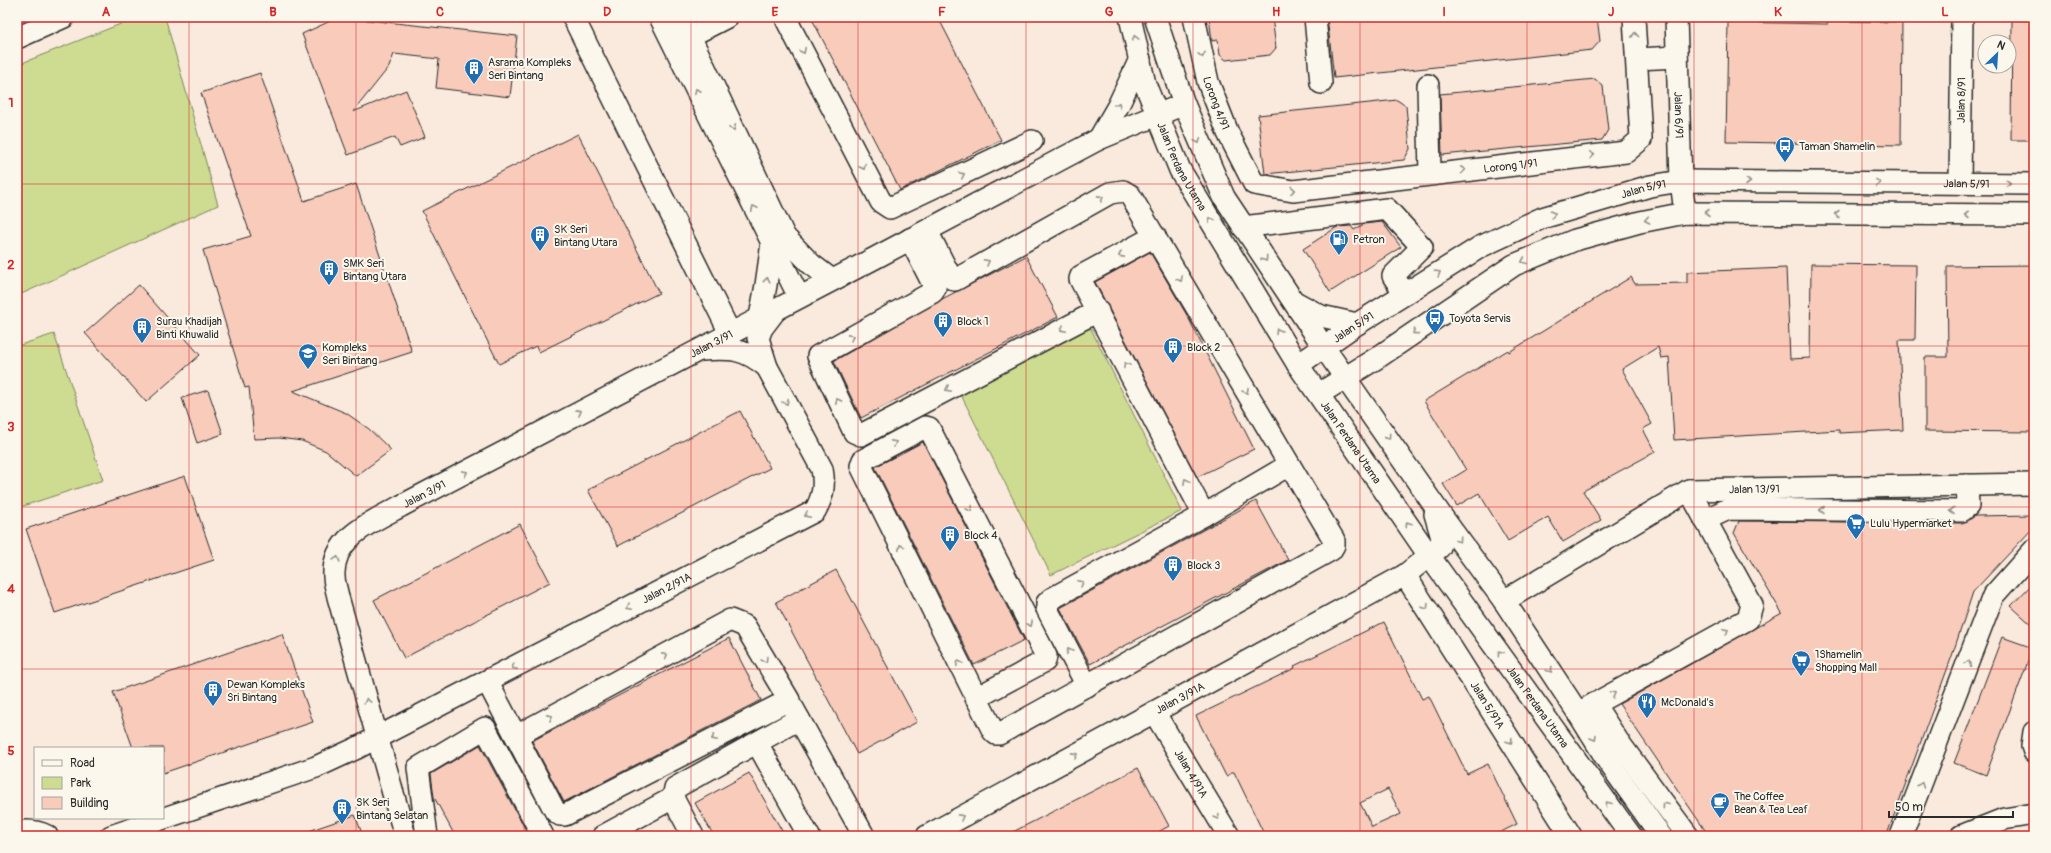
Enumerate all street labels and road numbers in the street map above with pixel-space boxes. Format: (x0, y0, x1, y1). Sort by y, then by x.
street label: Lorong 4/91 (1200, 75, 1232, 132)
street label: Jalan 8/91 (1955, 77, 1968, 123)
street label: Jalan 6/91 (1671, 91, 1686, 139)
street label: Jalan Perdana Utama (1154, 120, 1209, 213)
street label: Lorong 1/91 (1483, 156, 1538, 176)
street label: Jalan 5/91 (1943, 177, 1990, 191)
street label: Jalan 5/91 (1619, 178, 1667, 201)
street label: Jalan 5/91 (1331, 309, 1376, 346)
street label: Jalan 3/91 (688, 328, 735, 361)
street label: Jalan Perdana Utama (1318, 399, 1384, 486)
street label: Jalan 3/91 (401, 478, 448, 511)
street label: Jalan 13/91 (1729, 482, 1780, 496)
street label: Jalan 2/91A (640, 570, 694, 606)
street label: Jalan Perdana Utama (1504, 664, 1571, 750)
street label: Jalan 5/91A (1467, 679, 1507, 731)
street label: Jalan 3/91A (1153, 680, 1207, 717)
street label: Jalan 4/91A (1171, 747, 1210, 800)

